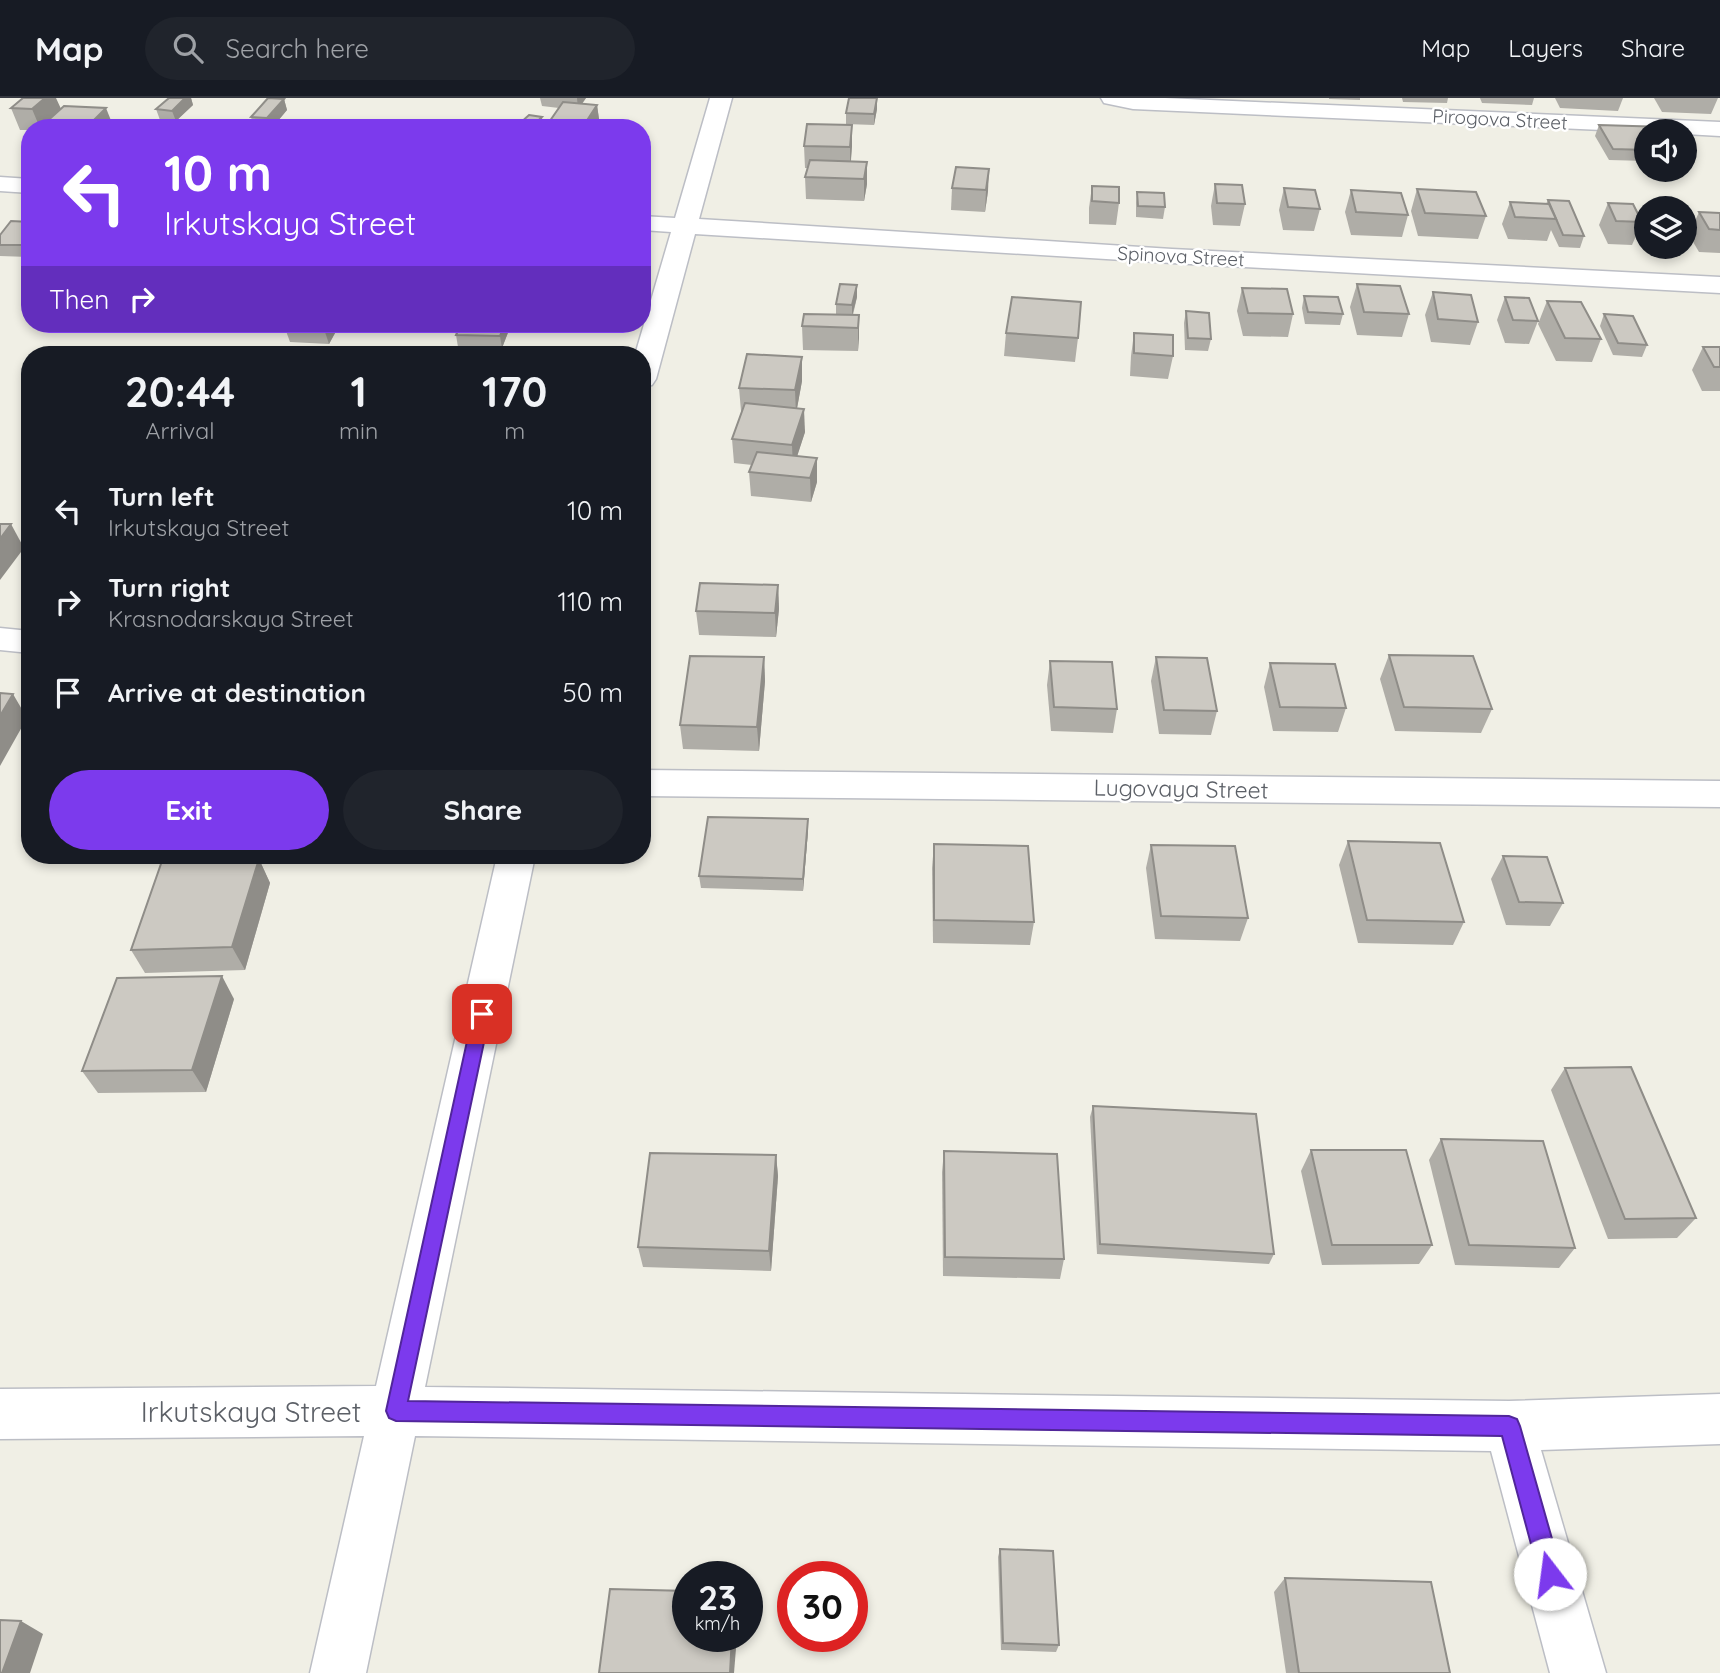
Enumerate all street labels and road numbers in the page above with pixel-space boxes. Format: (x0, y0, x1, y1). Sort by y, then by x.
street label: Pirogova Street (1432, 103, 1568, 135)
street label: Spinova Street (1117, 241, 1245, 271)
street label: Lugovaya Street (1093, 772, 1269, 805)
street label: Irkutskaya Street (141, 1394, 361, 1429)

